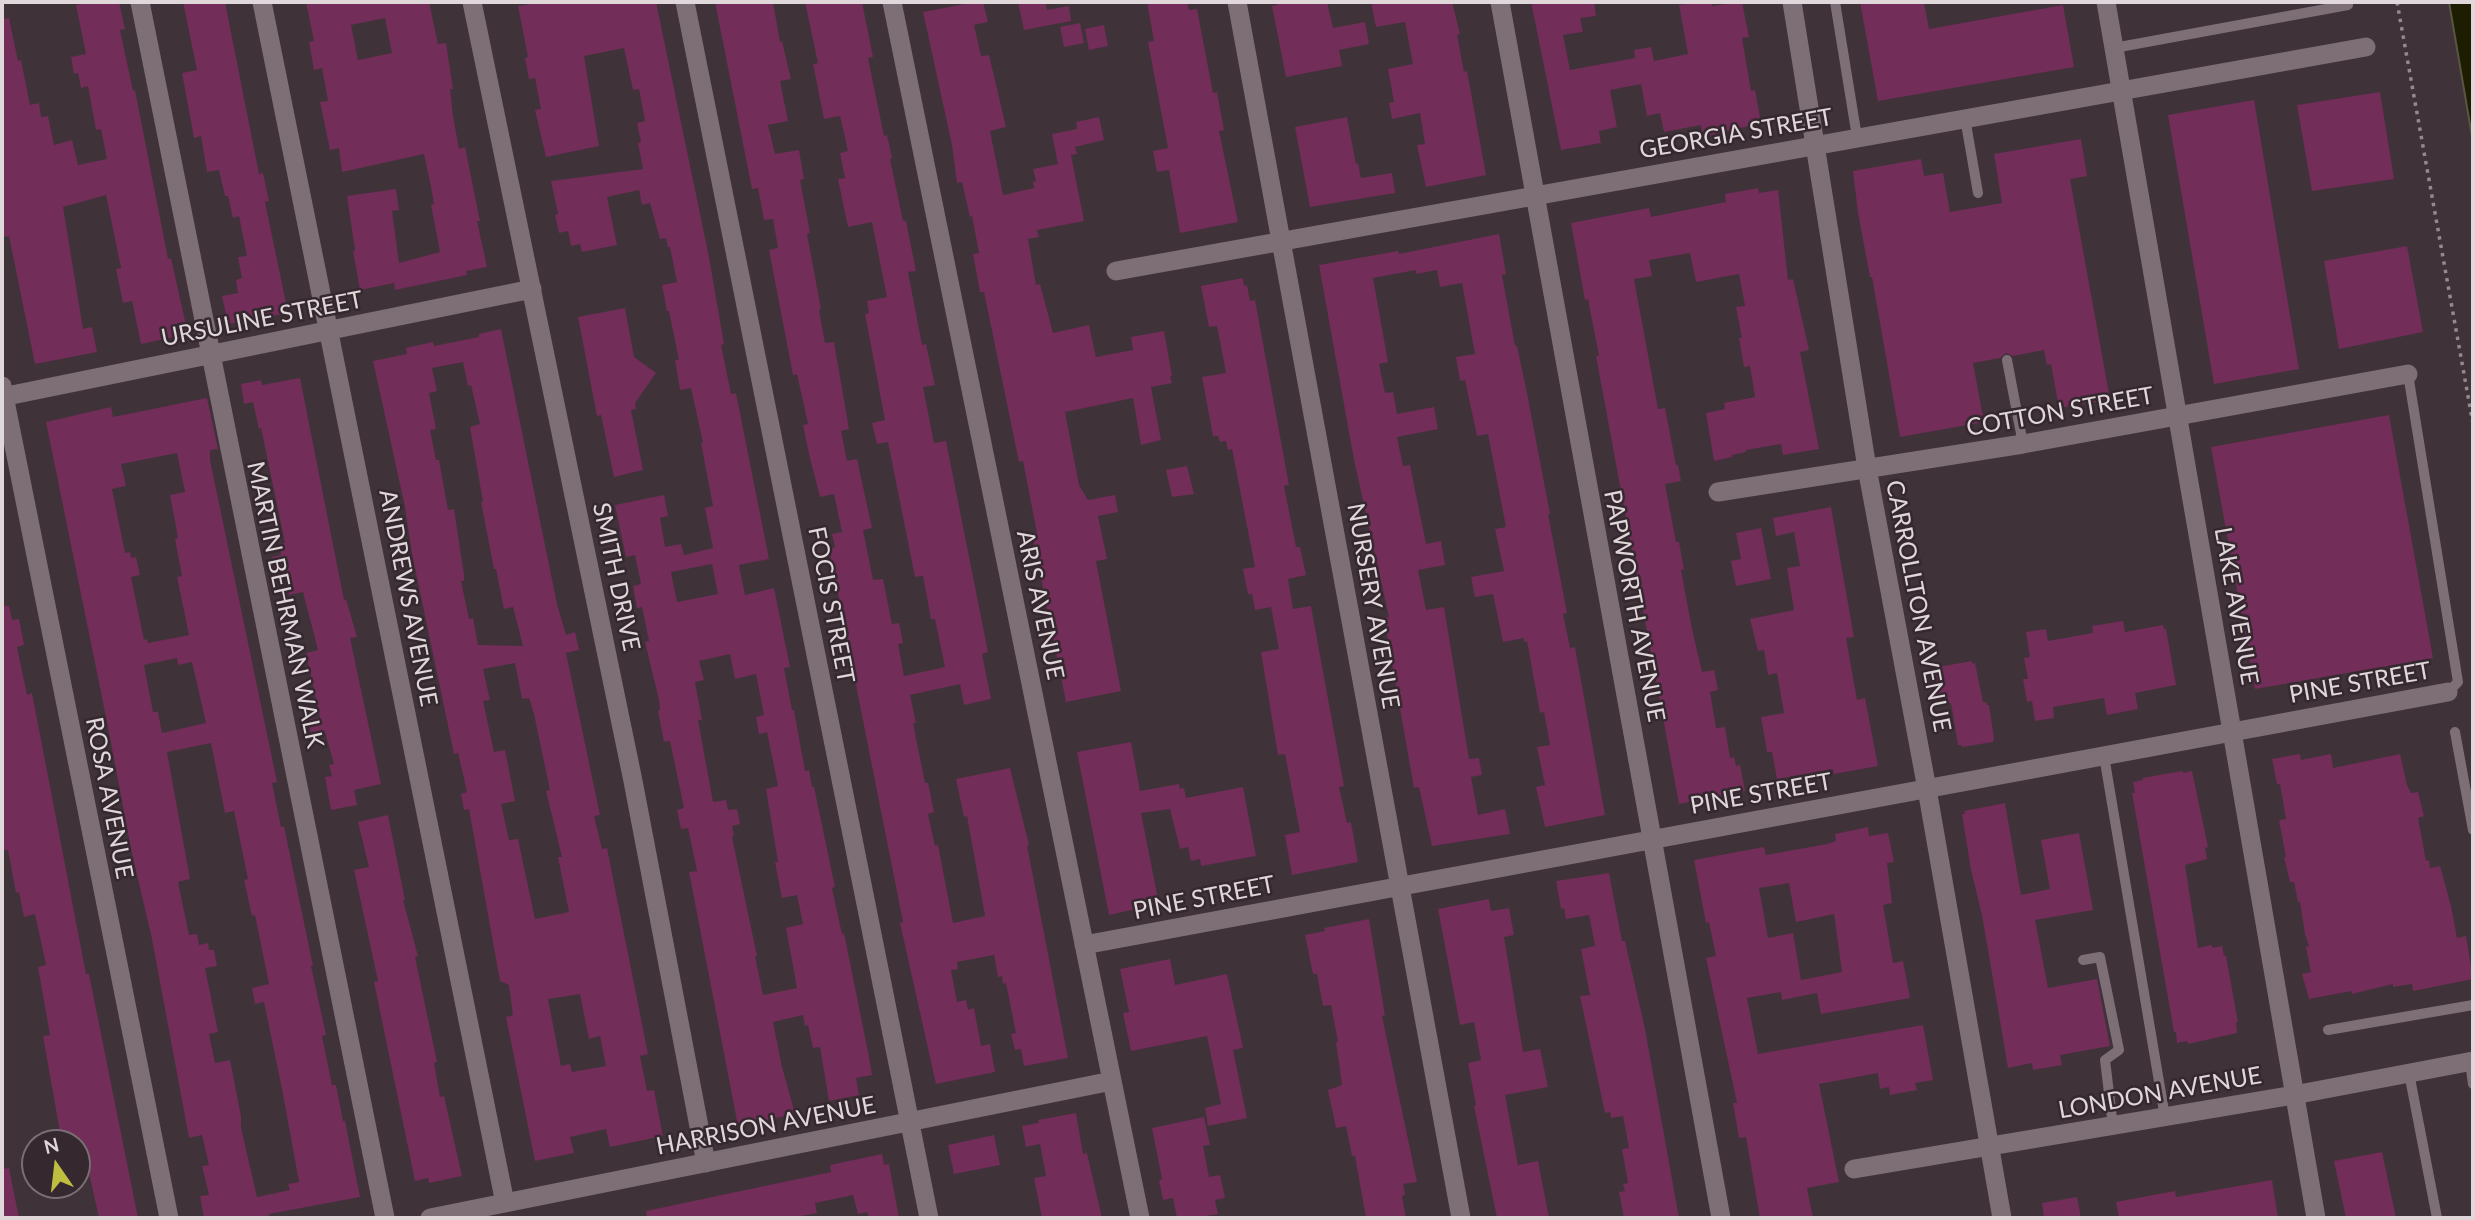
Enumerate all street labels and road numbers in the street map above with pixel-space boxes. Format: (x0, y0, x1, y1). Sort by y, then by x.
street label: GEORGIA STREET (1637, 103, 1835, 165)
street label: URSULINE STREET (159, 285, 365, 353)
street label: COTTON STREET (1964, 381, 2156, 443)
street label: MARTIN BEHRMAN WALK (241, 459, 329, 751)
street label: CARROLLTON AVENUE (1879, 478, 1957, 734)
street label: ANDREWS AVENUE (373, 487, 443, 709)
street label: PAPWORTH AVENUE (1597, 488, 1671, 724)
street label: SMITH DRIVE (586, 500, 646, 654)
street label: NURSERY AVENUE (1341, 501, 1405, 711)
street label: FOCIS STREET (802, 524, 860, 686)
street label: LAKE AVENUE (2208, 525, 2264, 687)
street label: ARIS AVENUE (1010, 528, 1070, 682)
street label: PINE STREET (2287, 656, 2433, 710)
street label: ROSA AVENUE (79, 715, 139, 881)
street label: PINE STREET (1688, 767, 1834, 821)
street label: PINE STREET (1131, 870, 1277, 926)
street label: LONDON AVENUE (2056, 1061, 2264, 1125)
street label: HARRISON AVENUE (654, 1091, 878, 1161)

